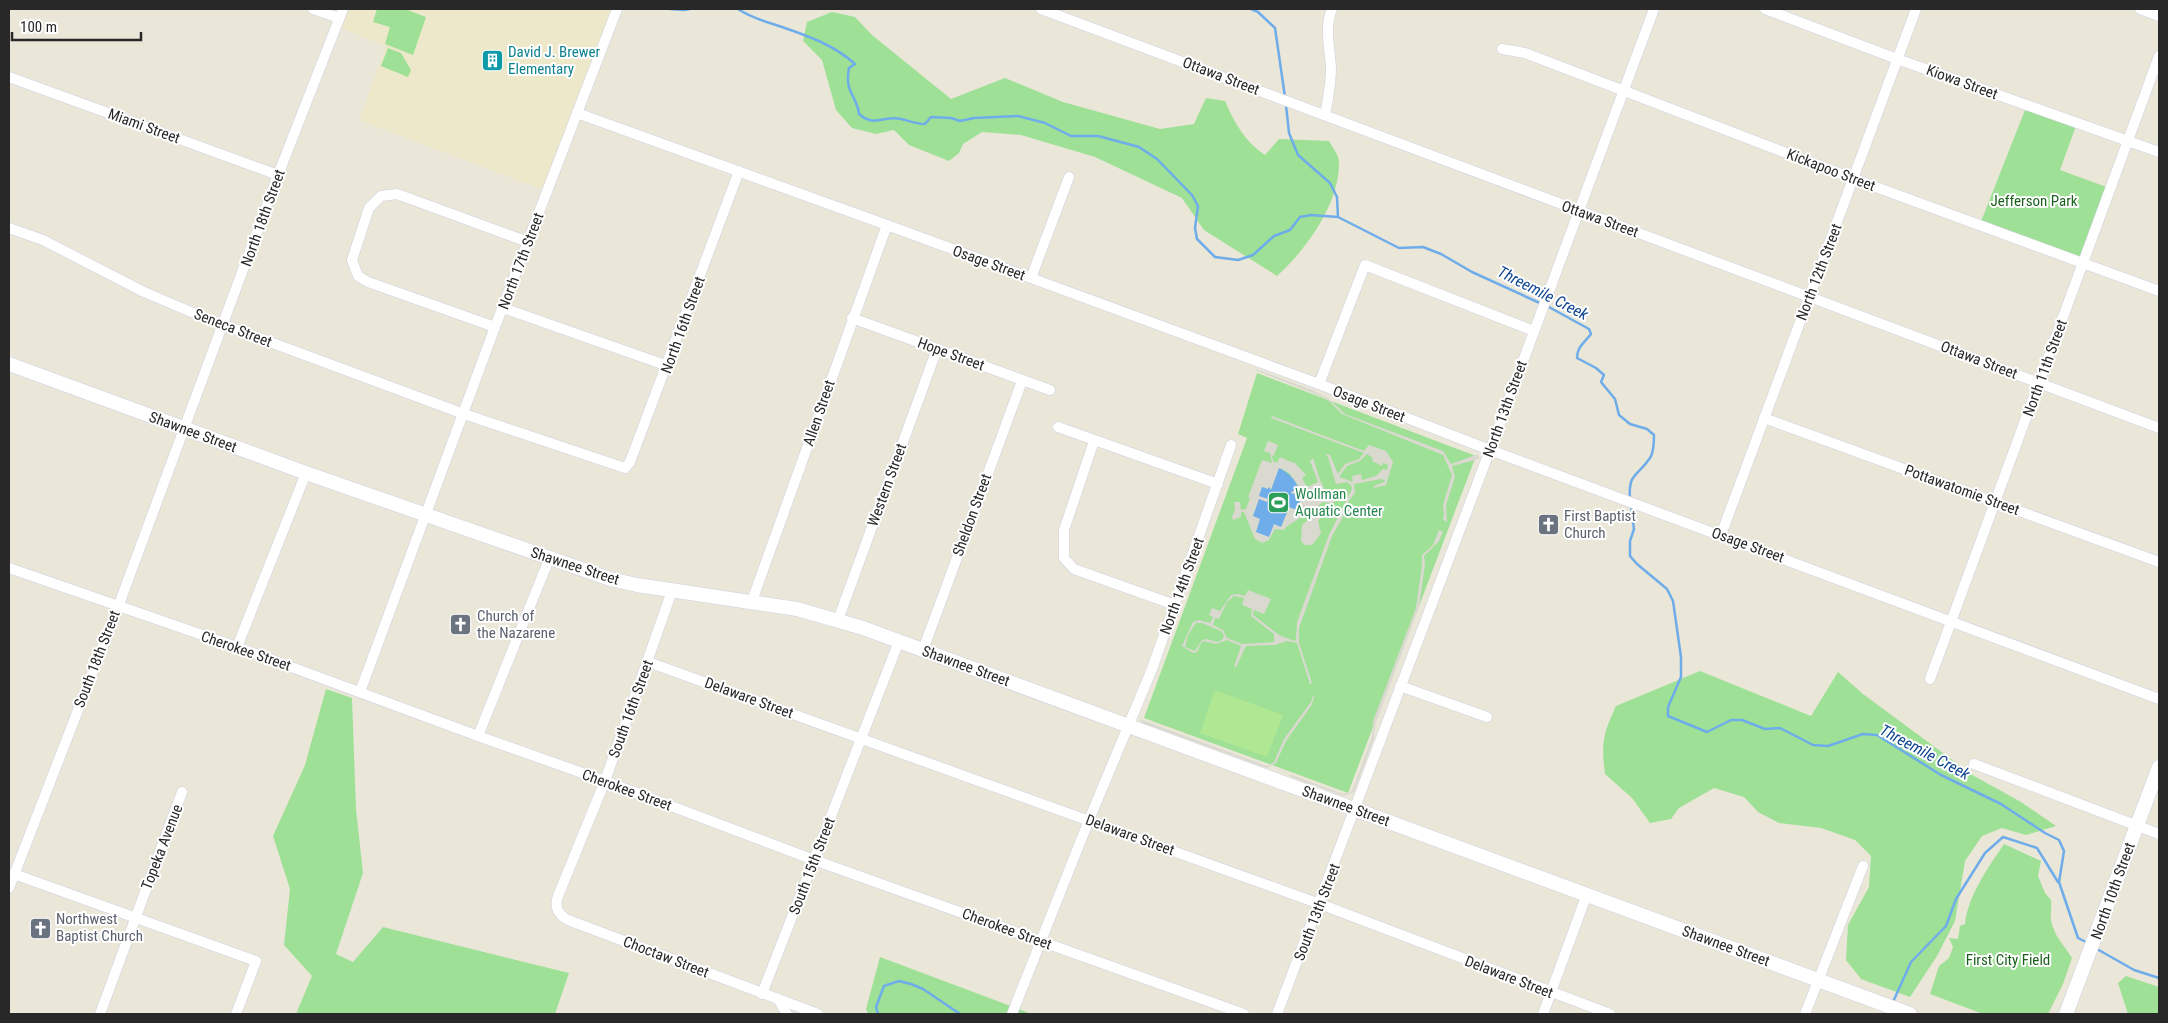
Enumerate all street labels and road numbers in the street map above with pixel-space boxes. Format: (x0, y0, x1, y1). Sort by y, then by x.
street label: Ottawa Street (1180, 53, 1262, 99)
street label: Kiowa Street (1924, 61, 2000, 103)
street label: Miami Street (106, 105, 182, 147)
street label: Kickapoo Street (1784, 145, 1878, 195)
street label: North 18th Street (237, 167, 289, 269)
street label: Ottawa Street (1559, 197, 1641, 241)
street label: North 17th Street (494, 210, 548, 312)
street label: North 12th Street (1792, 221, 1846, 323)
street label: Osage Street (950, 242, 1028, 284)
street label: North 16th Street (657, 274, 709, 376)
street label: Seneca Street (192, 305, 274, 351)
street label: North 11th Street (2019, 317, 2071, 419)
street label: Hope Street (915, 334, 987, 374)
street label: Ottawa Street (1938, 337, 2020, 383)
street label: North 13th Street (1479, 358, 1531, 460)
street label: Allen Street (799, 378, 839, 448)
street label: Osage Street (1330, 382, 1408, 426)
street label: Shawnee Street (147, 408, 239, 456)
street label: Western Street (864, 441, 910, 529)
street label: Pottawatomie Street (1902, 461, 2022, 519)
street label: Sheldon Street (949, 471, 995, 559)
street label: Osage Street (1709, 524, 1787, 566)
street label: North 14th Street (1156, 535, 1208, 637)
street label: Shawnee Street (529, 543, 621, 589)
street label: South 18th Street (70, 608, 124, 710)
street label: Cherokee Street (199, 627, 293, 675)
street label: Shawnee Street (920, 642, 1012, 690)
street label: South 16th Street (605, 658, 657, 760)
street label: Delaware Street (702, 674, 796, 722)
street label: Cherokee Street (580, 765, 674, 815)
street label: Shawnee Street (1300, 782, 1392, 830)
street label: Topeka Avenue (138, 802, 186, 892)
street label: Delaware Street (1083, 811, 1177, 859)
street label: South 15th Street (785, 815, 839, 917)
street label: North 10th Street (2087, 840, 2139, 942)
street label: South 13th Street (1290, 861, 1344, 963)
street label: Cherokee Street (960, 904, 1054, 954)
street label: Shawnee Street (1680, 922, 1772, 970)
street label: Choctaw Street (621, 932, 711, 982)
street label: Delaware Street (1462, 952, 1556, 1002)

